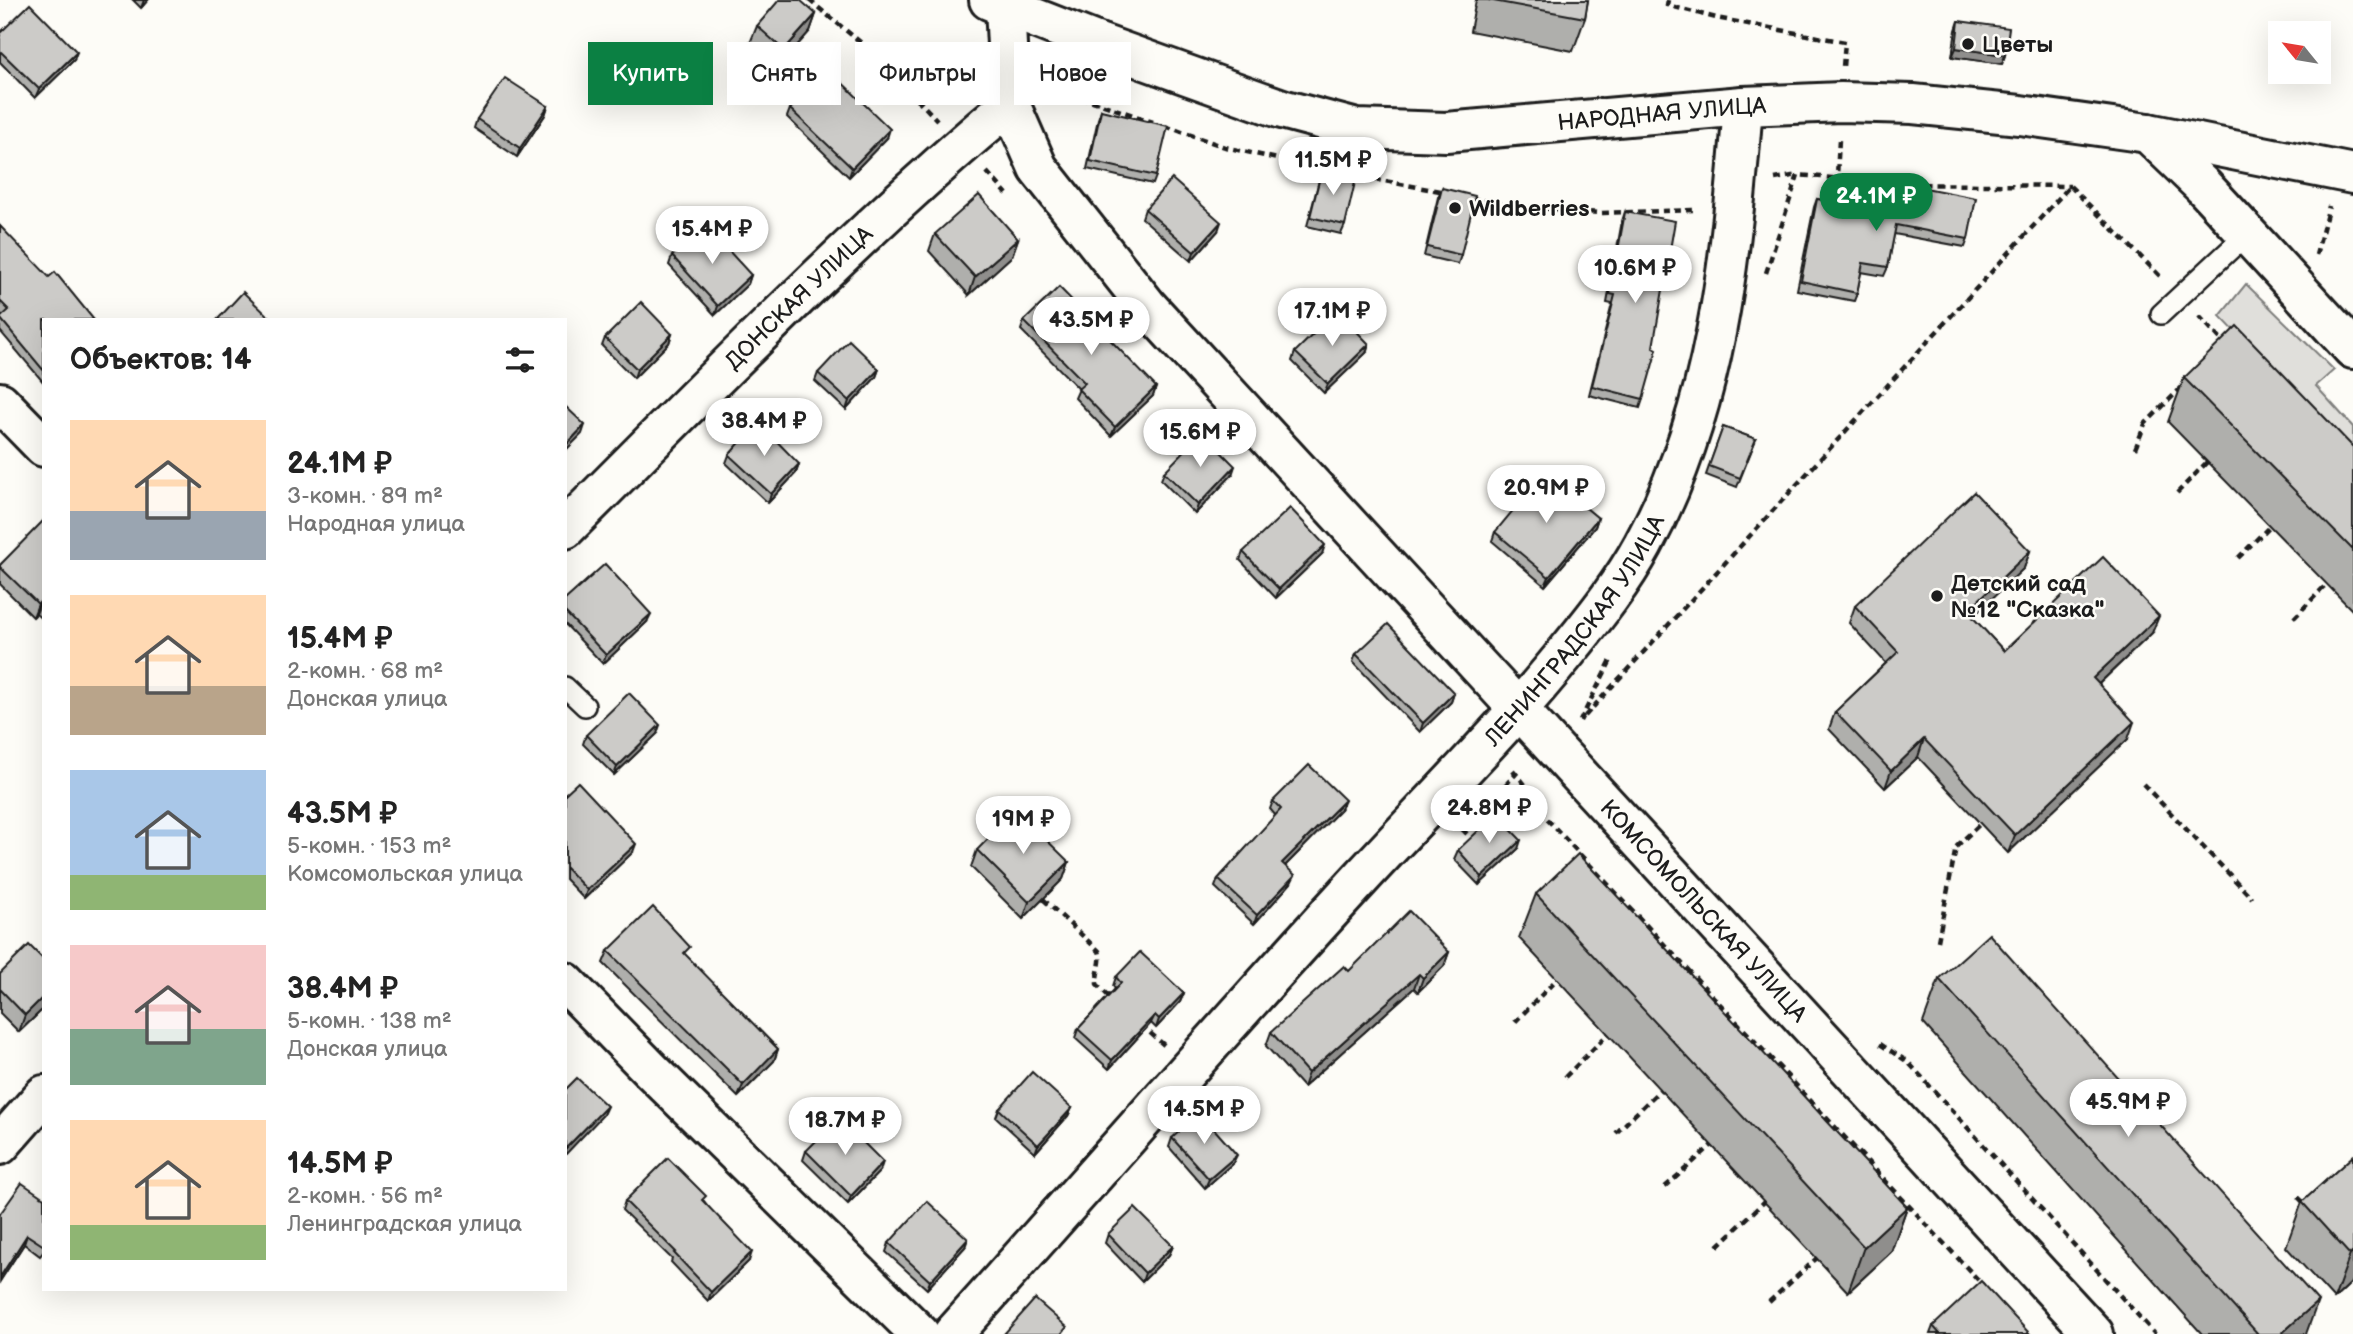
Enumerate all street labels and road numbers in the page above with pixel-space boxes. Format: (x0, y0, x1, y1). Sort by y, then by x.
street label: НАРОДНАЯ УЛИЦА (1556, 92, 1767, 137)
street label: ДОНСКАЯ УЛИЦА (720, 220, 879, 376)
street label: ЛЕНИНГРАДСКАЯ УЛИЦА (1478, 510, 1671, 753)
street label: КОМСОМОЛЬСКАЯ УЛИЦА (1594, 794, 1813, 1028)

